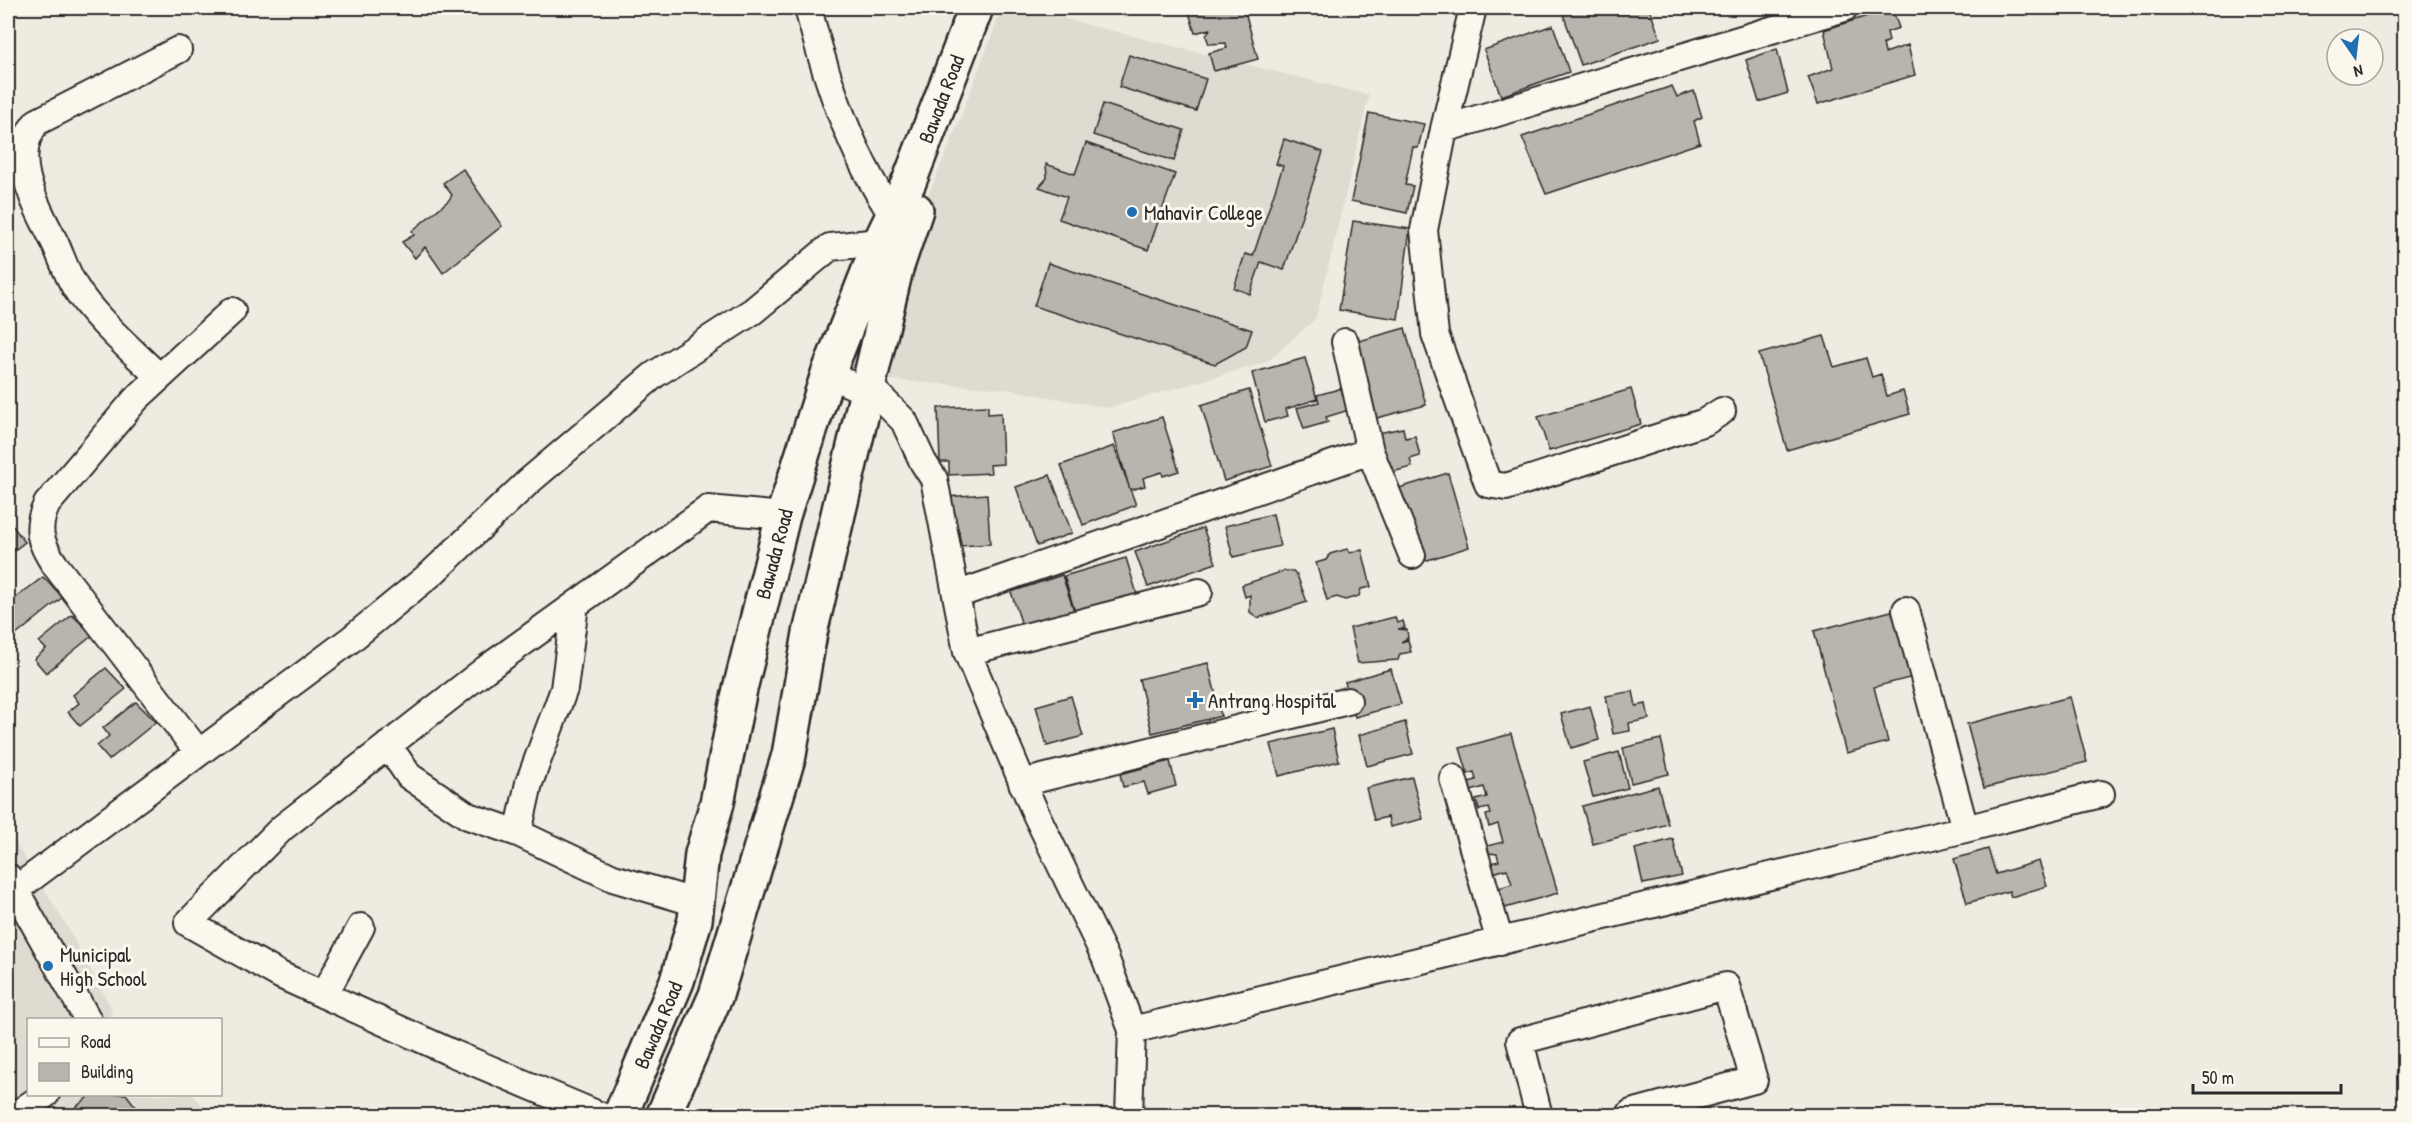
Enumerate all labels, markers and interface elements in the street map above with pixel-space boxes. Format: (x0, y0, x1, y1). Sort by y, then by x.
north arrow (2325, 27, 2385, 87)
street label: Bawada Road (911, 51, 971, 147)
text: N (2351, 60, 2365, 83)
place label: Mahavir College (1144, 198, 1263, 227)
marker: Mahavir College (1125, 205, 1139, 219)
street label: Bawada Road (748, 506, 800, 602)
place label: Antrang Hospital (1208, 686, 1336, 715)
marker: Antrang Hospital (1186, 691, 1204, 709)
place label: Municipal High School (60, 940, 147, 993)
marker: Municipal High School (41, 959, 55, 973)
street label: Bawada Road (627, 977, 689, 1073)
legend (27, 1018, 222, 1096)
text: Road (81, 1029, 111, 1054)
scale bar (2193, 1057, 2342, 1095)
text: Building (81, 1059, 133, 1084)
text: 50 m (2202, 1065, 2234, 1090)

